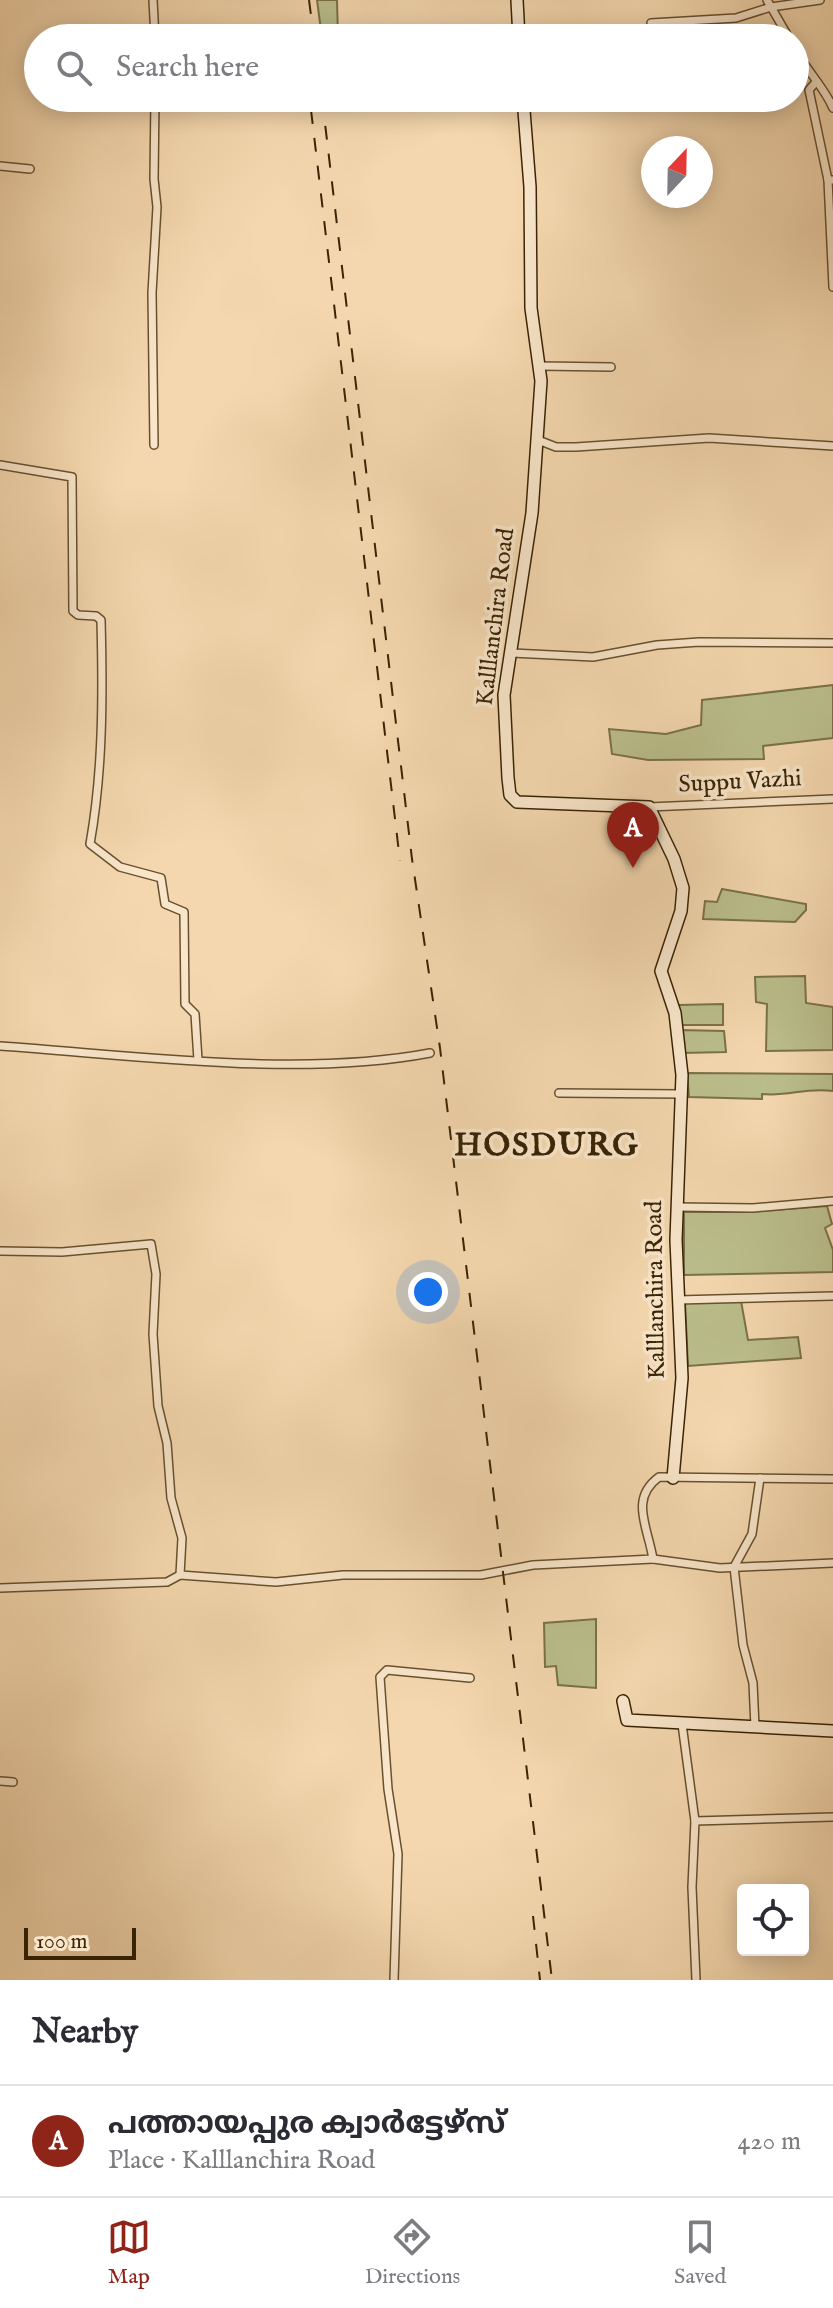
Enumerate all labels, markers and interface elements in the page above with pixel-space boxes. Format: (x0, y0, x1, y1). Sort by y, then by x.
search box (24, 24, 809, 112)
icon: search (52, 46, 96, 90)
text: Search here (116, 49, 259, 87)
north arrow (641, 136, 713, 208)
street label: Kalllanchira Road (470, 526, 522, 708)
street label: Suppu Vazhi (678, 763, 802, 801)
pin: A (607, 802, 659, 868)
district label: HOSDURG (454, 1126, 640, 1167)
street label: Kalllanchira Road (639, 1200, 673, 1380)
your location (408, 1272, 448, 1312)
map controls (737, 1884, 809, 1956)
button: locate (737, 1884, 809, 1956)
scale bar (24, 1924, 136, 1960)
text: 100 m (36, 1928, 88, 1956)
text: Nearby (32, 2011, 138, 2054)
text: പത്തായപ്പുര ക്വാർട്ടേഴ്സ് (108, 2106, 505, 2144)
text: A (49, 2125, 67, 2158)
text: 420 m (738, 2125, 801, 2158)
text: Place · Kalllanchira Road (108, 2144, 375, 2177)
tab: Map (107, 2215, 151, 2291)
tab: Directions (365, 2215, 460, 2291)
tab: Saved (674, 2215, 726, 2291)

